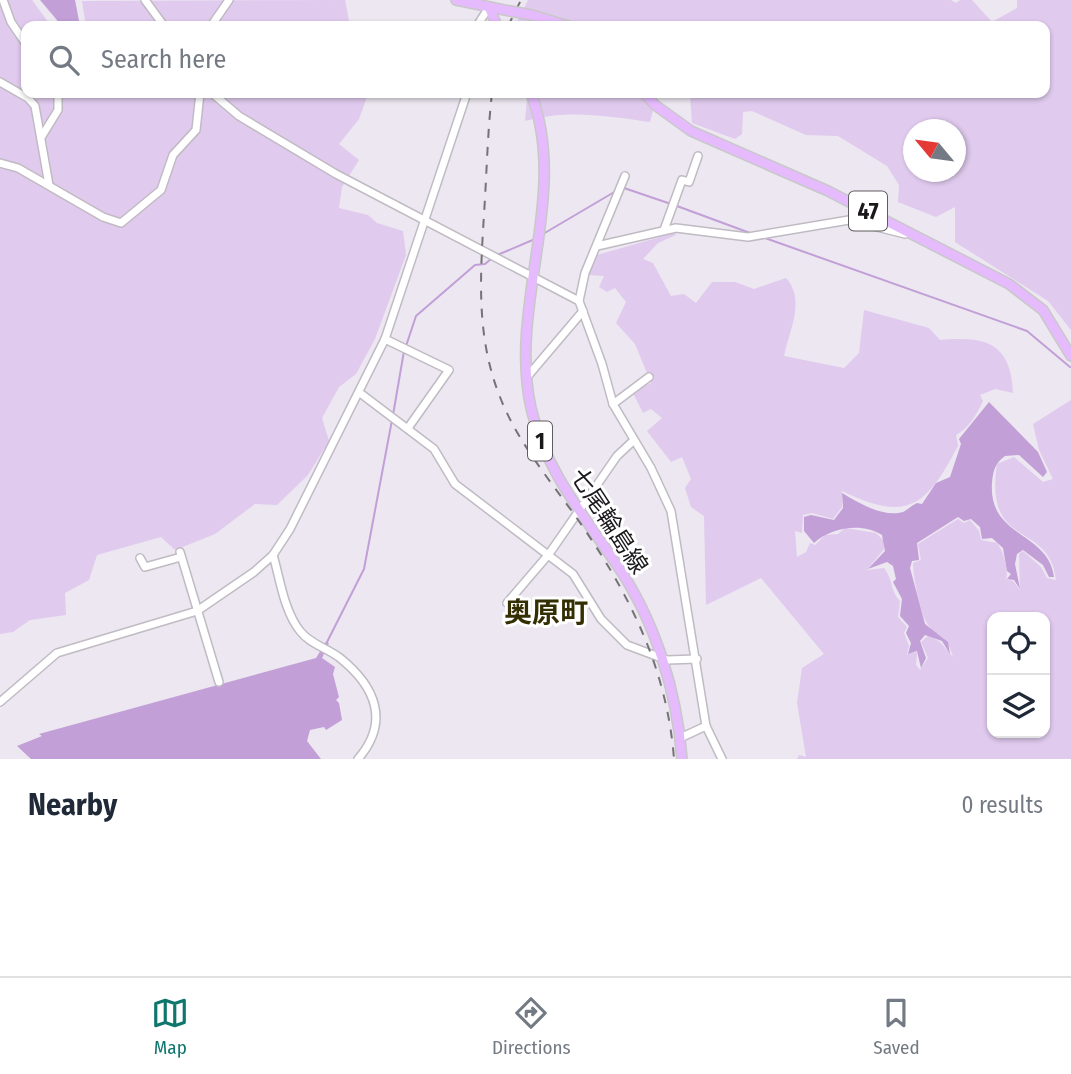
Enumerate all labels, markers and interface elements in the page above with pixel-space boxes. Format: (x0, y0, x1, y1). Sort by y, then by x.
search box (21, 21, 1050, 98)
icon: search (45, 41, 83, 79)
text: Search here (101, 44, 226, 75)
north arrow (903, 119, 966, 182)
road number: 47 (849, 192, 887, 230)
road number: 1 (528, 422, 552, 461)
street label: 七尾輪島線 (565, 463, 653, 579)
district label: 奥原町 (504, 596, 588, 629)
map controls (987, 612, 1050, 738)
button: locate (987, 612, 1050, 675)
button: layers (987, 675, 1050, 738)
text: Nearby (28, 787, 117, 823)
text: 0 results (962, 791, 1043, 819)
tab: Map (151, 994, 189, 1059)
tab: Directions (492, 994, 571, 1059)
tab: Saved (873, 994, 920, 1059)

